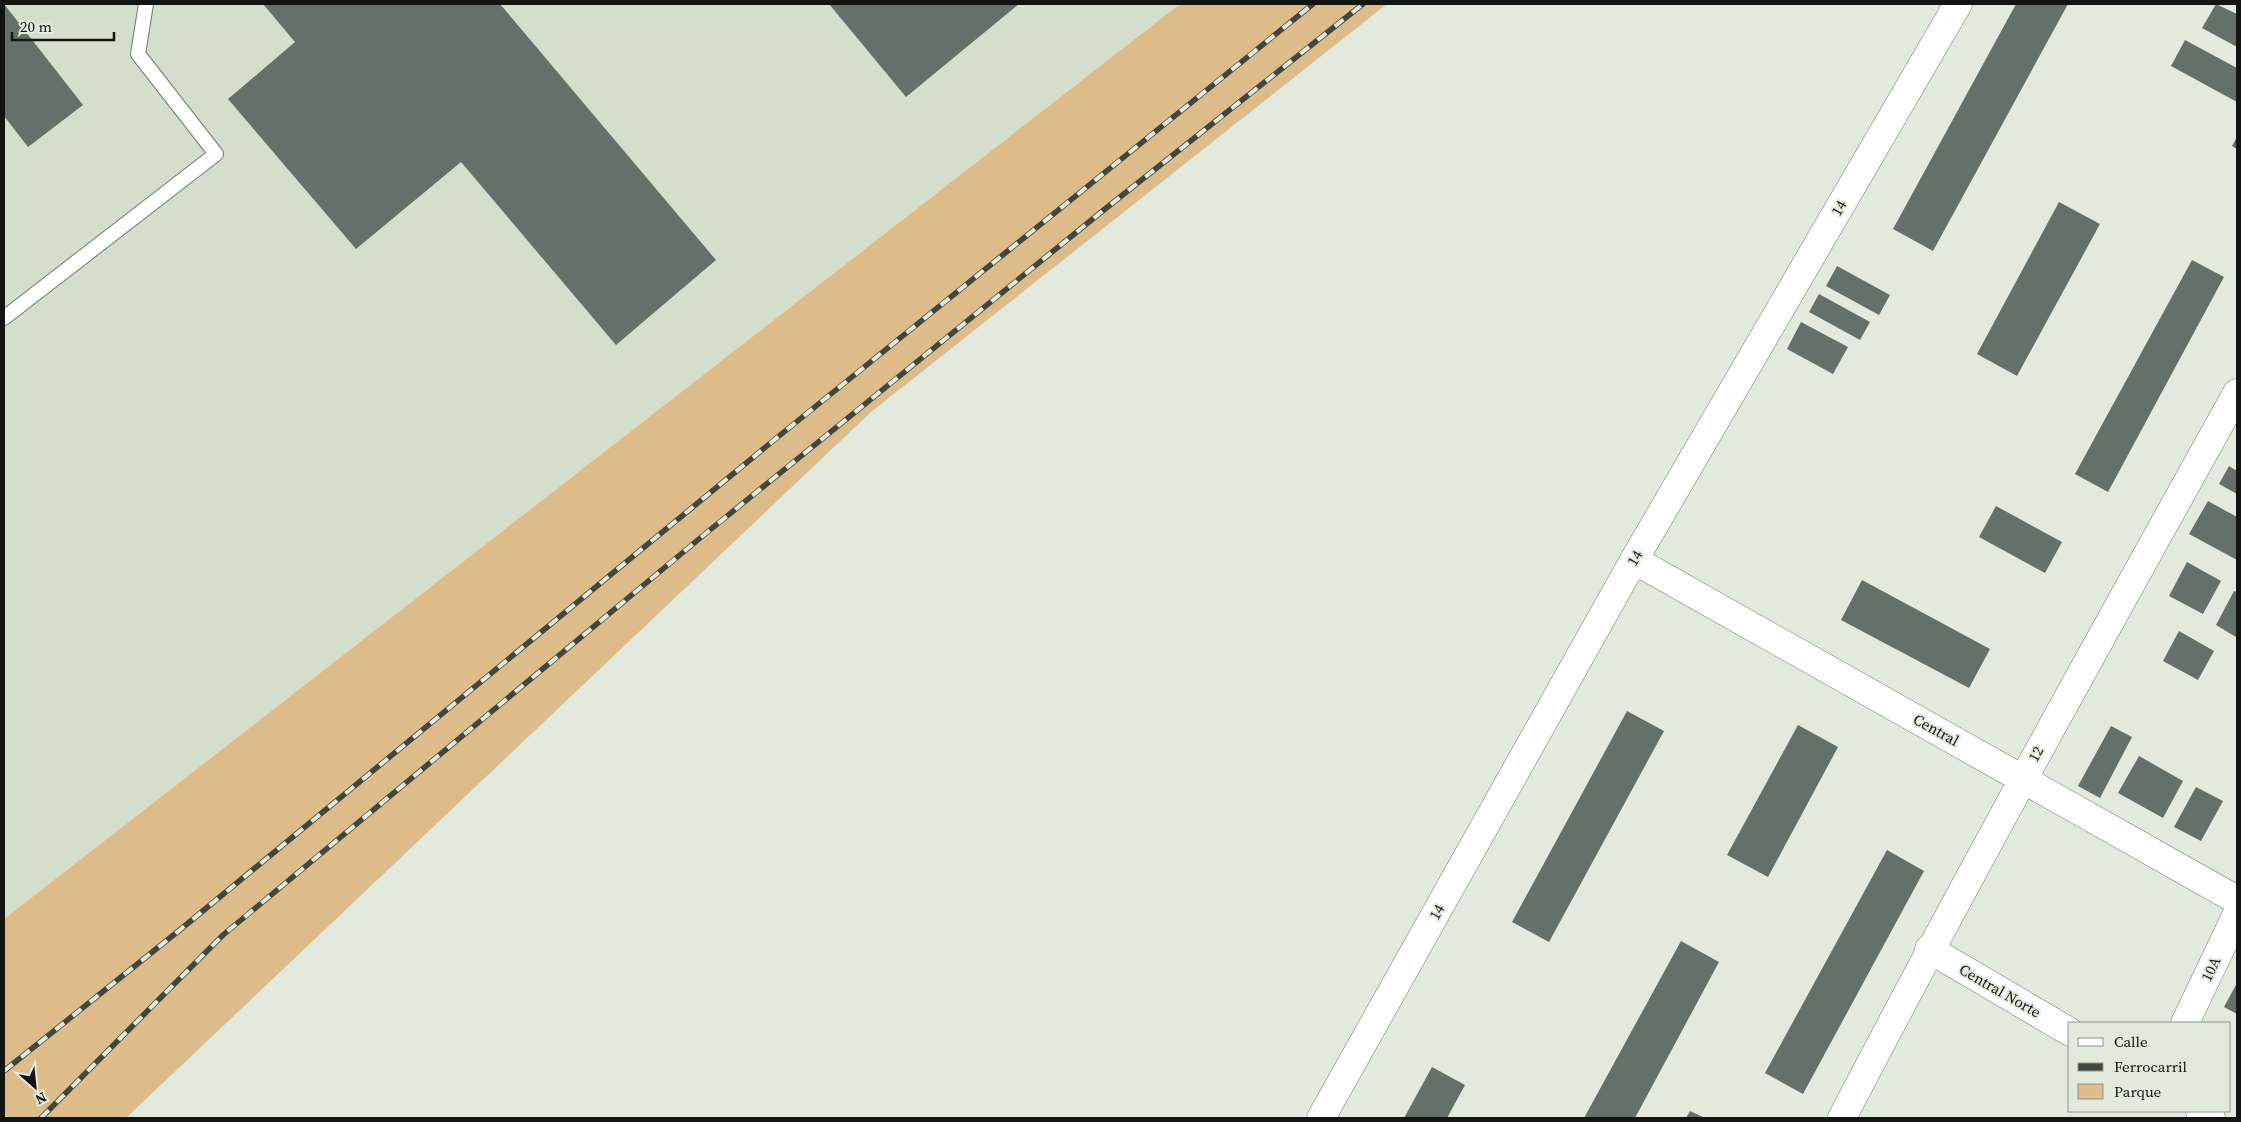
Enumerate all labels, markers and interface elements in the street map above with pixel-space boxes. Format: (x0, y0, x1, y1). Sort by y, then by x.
scale bar (12, 10, 115, 42)
text: 20 m (20, 16, 52, 37)
street label: 14 (1826, 196, 1852, 220)
street label: 14 (1622, 546, 1648, 570)
street label: Central (1910, 708, 1963, 751)
street label: 12 (2023, 742, 2048, 765)
street label: 14 (1424, 900, 1450, 923)
street label: 10A (2196, 953, 2225, 985)
street label: Central Norte (1956, 959, 2045, 1023)
legend (2068, 1022, 2231, 1112)
text: Calle (2114, 1031, 2148, 1052)
text: Ferrocarril (2114, 1056, 2188, 1077)
north arrow (10, 1062, 60, 1112)
text: Parque (2114, 1081, 2162, 1102)
text: N (32, 1087, 50, 1110)

